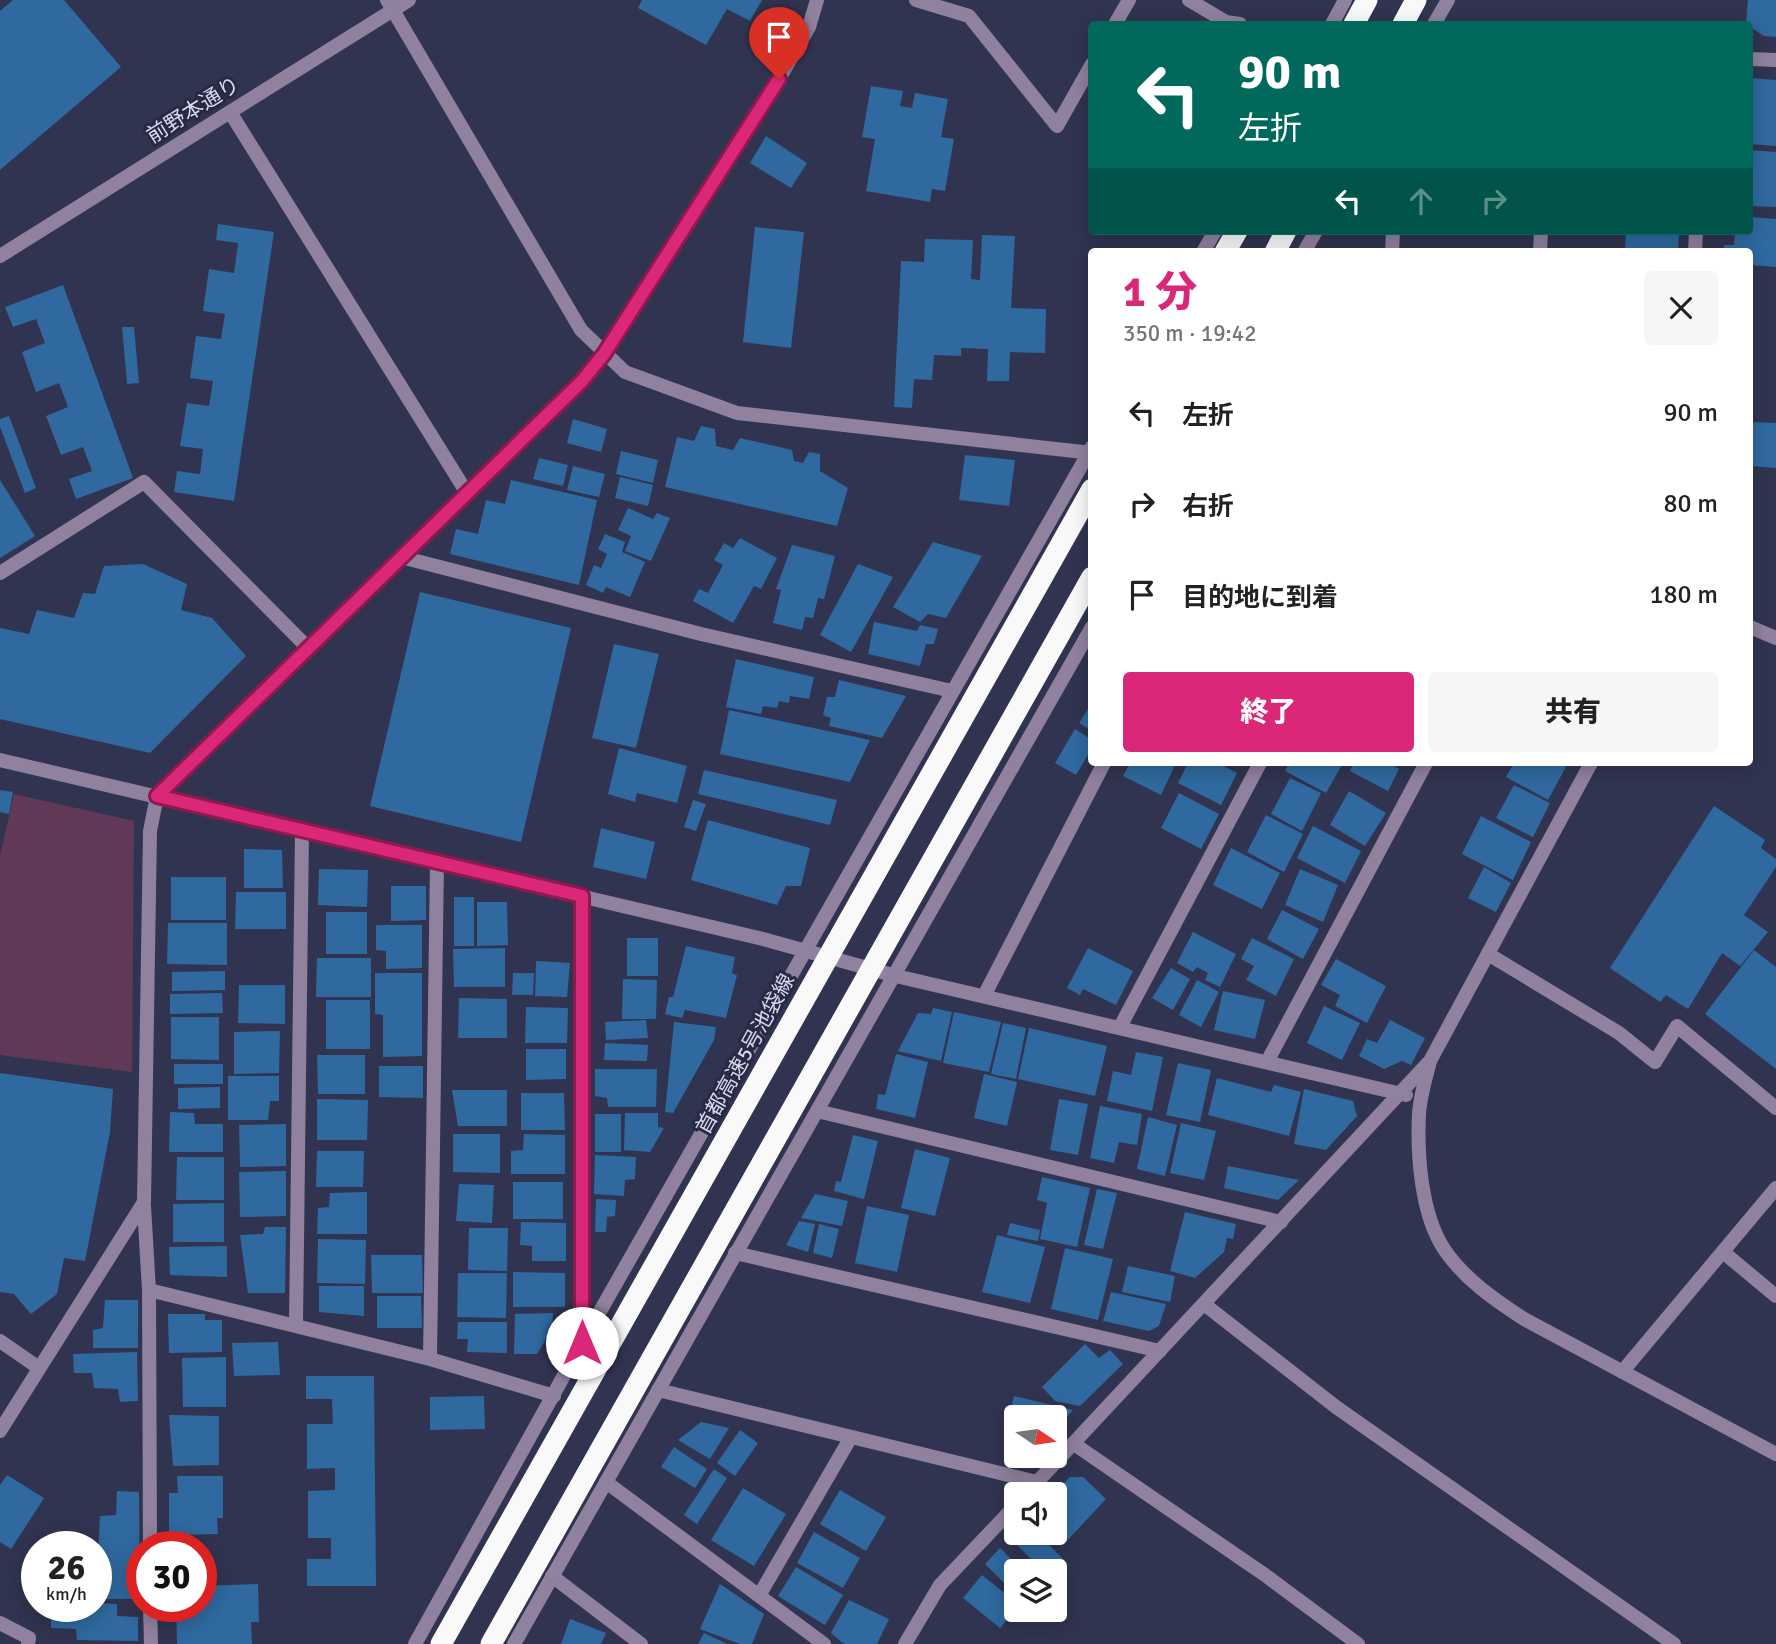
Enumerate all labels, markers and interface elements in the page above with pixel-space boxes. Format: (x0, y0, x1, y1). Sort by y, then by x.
pin (749, 7, 809, 79)
icon: arrive (760, 18, 798, 56)
text: 90 m (1238, 42, 1341, 102)
icon: left (1123, 49, 1214, 140)
street label: 前野本通り (142, 71, 244, 149)
text: 左折 (1238, 109, 1302, 148)
icon: left (1329, 182, 1367, 220)
icon: ahead (1402, 182, 1440, 220)
icon: right (1475, 182, 1513, 220)
text: 1 分 (1123, 267, 1197, 318)
button: close (1644, 271, 1718, 345)
text: 350 m · 19:42 (1123, 319, 1257, 348)
icon: left (1123, 394, 1161, 432)
text: 90 m (1663, 397, 1718, 429)
text: 左折 (1182, 400, 1234, 432)
icon: right (1123, 485, 1161, 523)
text: 80 m (1663, 488, 1718, 520)
text: 右折 (1182, 491, 1234, 523)
icon: arrive (1123, 576, 1161, 614)
text: 180 m (1649, 579, 1718, 611)
text: 目的地に到着 (1182, 582, 1338, 614)
button: 終了 (1123, 672, 1414, 752)
button: 共有 (1428, 672, 1718, 752)
street label: 首都高速5号池袋線 (690, 969, 800, 1139)
position arrow (545, 1306, 619, 1380)
north arrow (1004, 1405, 1068, 1468)
map controls (1004, 1405, 1067, 1622)
button: sound (1004, 1482, 1067, 1545)
speed limit sign: 30 (126, 1531, 217, 1622)
text: 26 (48, 1546, 85, 1589)
button: layers (1004, 1559, 1067, 1622)
text: km/h (46, 1583, 87, 1605)

